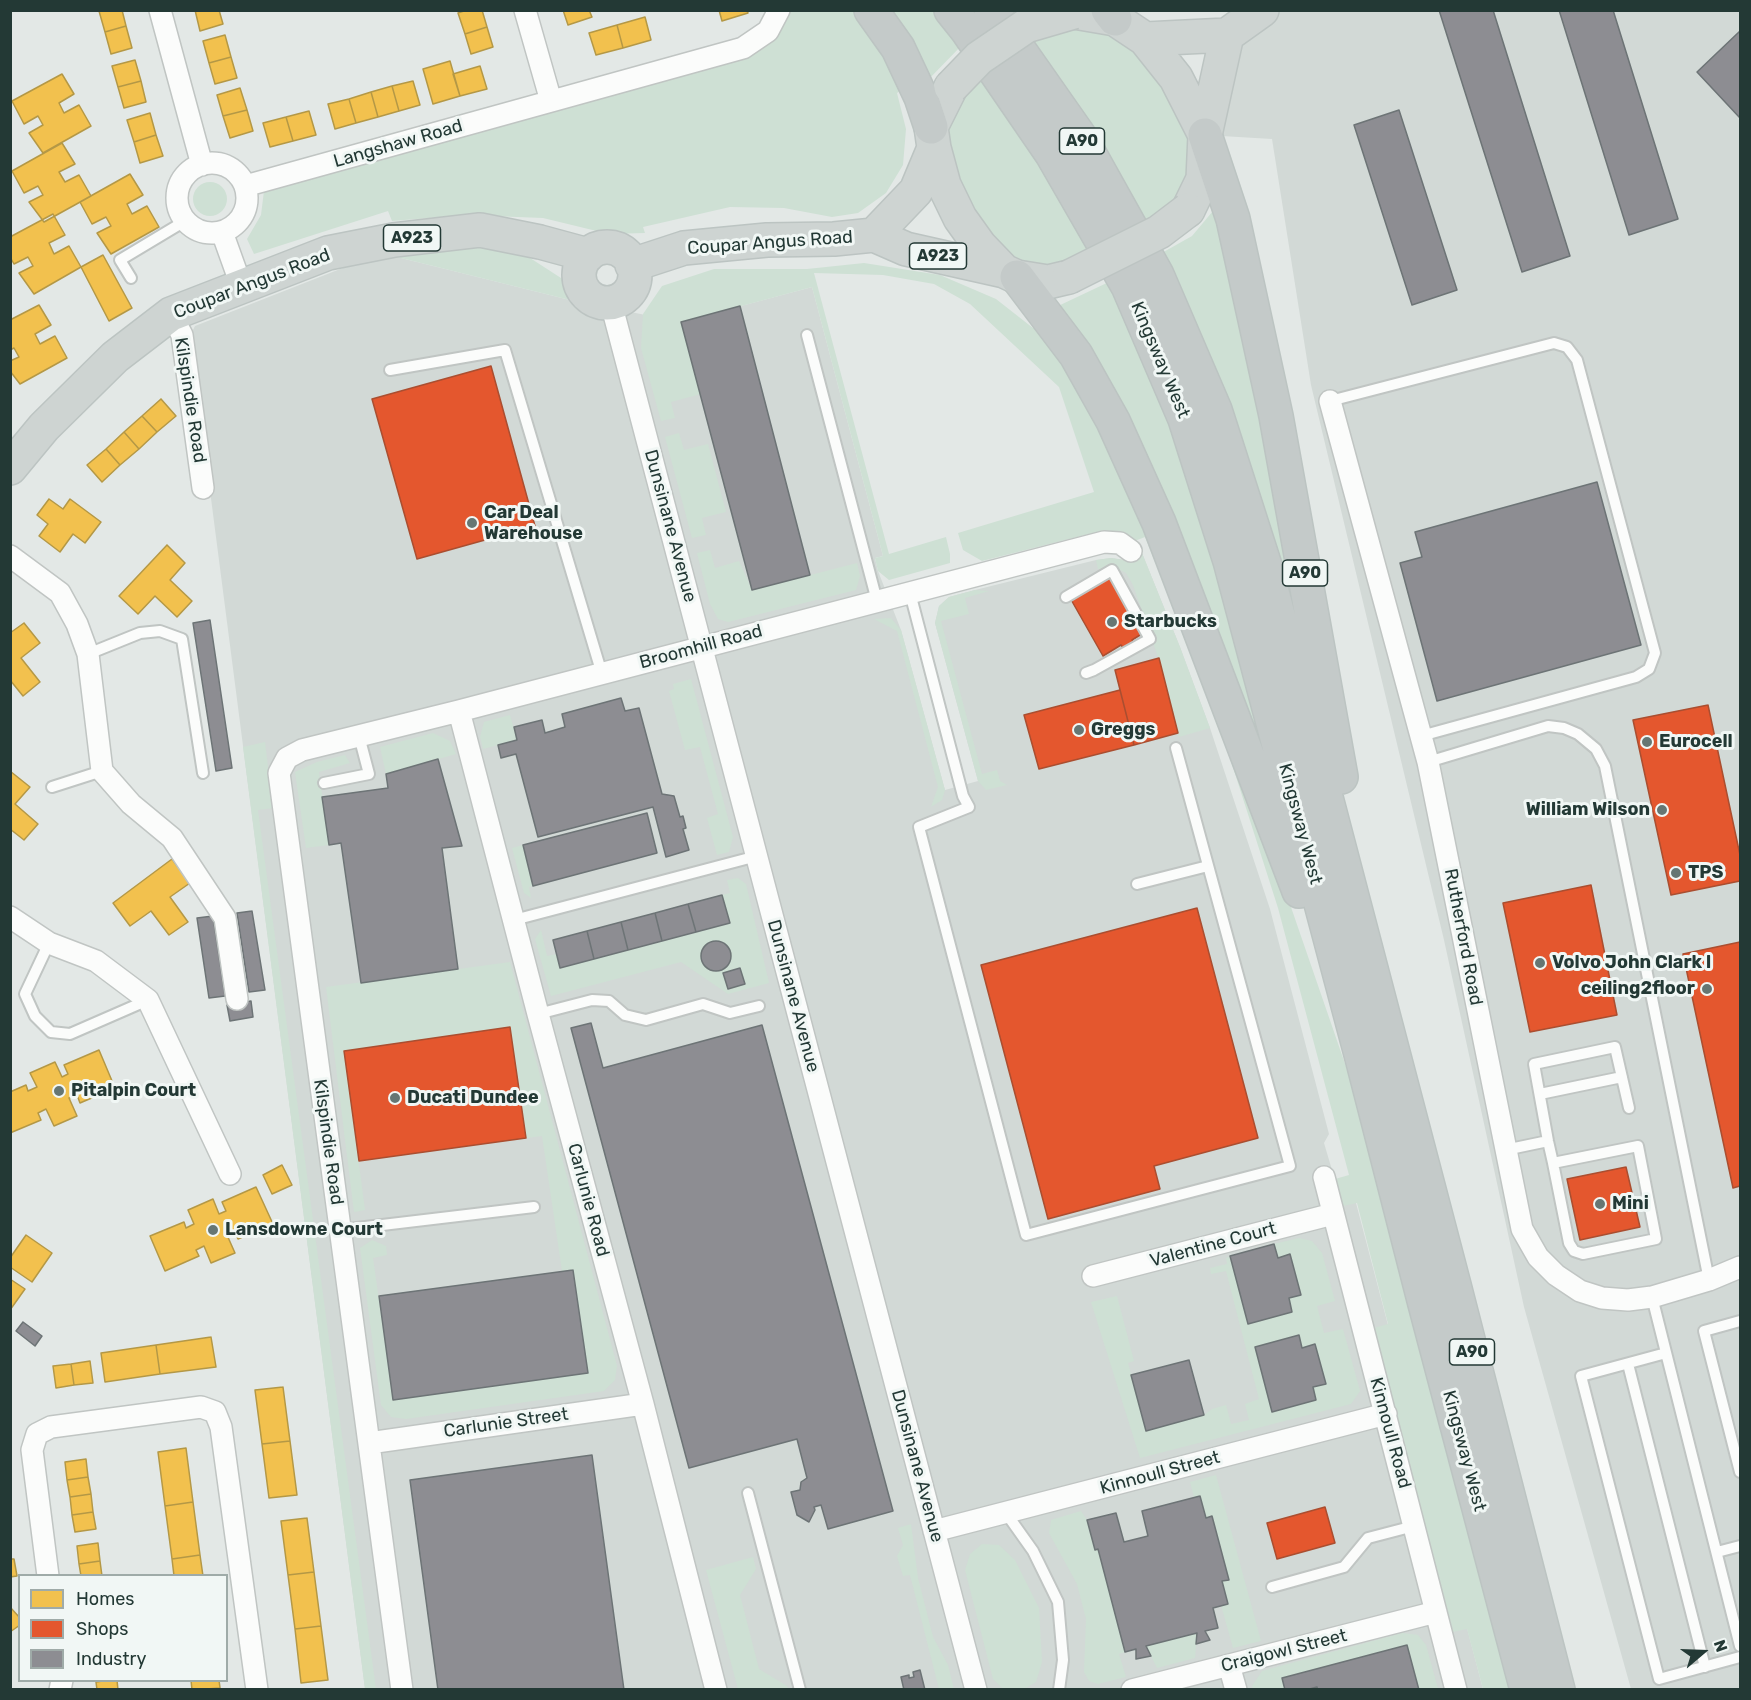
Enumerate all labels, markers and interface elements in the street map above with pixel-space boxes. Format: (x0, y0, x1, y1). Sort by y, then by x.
street label: Langshaw Road (331, 115, 465, 173)
road number: A90 (1060, 128, 1104, 154)
road number: A923 (384, 225, 440, 251)
street label: Coupar Angus Road (687, 226, 853, 260)
road number: A923 (910, 243, 966, 269)
street label: Coupar Angus Road (171, 244, 333, 324)
street label: Kingsway West (1126, 299, 1194, 421)
street label: Kilspindie Road (169, 336, 211, 464)
street label: Dunsinane Avenue (639, 447, 701, 605)
place label: Car Deal Warehouse (484, 502, 583, 544)
marker: Car Deal Warehouse (465, 516, 479, 530)
road number: A90 (1282, 560, 1328, 586)
place label: Starbucks (1124, 611, 1217, 633)
marker: Starbucks (1105, 615, 1119, 629)
street label: Broomhill Road (637, 620, 765, 674)
place label: Greggs (1091, 719, 1156, 741)
marker: Greggs (1072, 723, 1086, 737)
place label: Eurocell (1659, 731, 1733, 753)
marker: Eurocell (1640, 735, 1654, 749)
street label: Kingsway West (1273, 761, 1327, 887)
place label: William Wilson (1526, 799, 1650, 821)
marker: William Wilson (1655, 803, 1669, 817)
place label: TPS (1688, 862, 1723, 884)
marker: TPS (1669, 866, 1683, 880)
street label: Rutherford Road (1439, 867, 1487, 1007)
street label: Dunsinane Avenue (762, 917, 824, 1075)
place label: Volvo John Clark l (1552, 952, 1711, 974)
marker: Volvo John Clark l (1533, 956, 1547, 970)
place label: ceiling2floor (1581, 978, 1695, 1000)
marker: ceiling2floor (1700, 982, 1714, 996)
street label: Kilspindie Road (308, 1078, 348, 1206)
place label: Pitalpin Court (71, 1080, 196, 1102)
marker: Pitalpin Court (52, 1084, 66, 1098)
place label: Ducati Dundee (407, 1087, 539, 1109)
marker: Ducati Dundee (388, 1091, 402, 1105)
street label: Carlunie Road (563, 1141, 613, 1259)
place label: Mini (1612, 1193, 1649, 1215)
marker: Mini (1593, 1197, 1607, 1211)
street label: Valentine Court (1148, 1218, 1278, 1272)
place label: Lansdowne Court (225, 1219, 383, 1241)
marker: Lansdowne Court (206, 1223, 220, 1237)
road number: A90 (1450, 1339, 1494, 1365)
street label: Kinnoull Road (1365, 1375, 1415, 1491)
street label: Dunsinane Avenue (886, 1387, 948, 1545)
street label: Kingsway West (1437, 1388, 1491, 1514)
street label: Carlunie Street (442, 1404, 570, 1442)
street label: Kinnoull Street (1098, 1447, 1222, 1499)
legend (18, 1574, 228, 1682)
text: Homes (76, 1588, 134, 1610)
text: Shops (76, 1618, 128, 1640)
north arrow (1673, 1622, 1733, 1682)
street label: Craigowl Street (1219, 1625, 1349, 1677)
text: N (1710, 1637, 1731, 1655)
text: Industry (76, 1648, 146, 1670)

